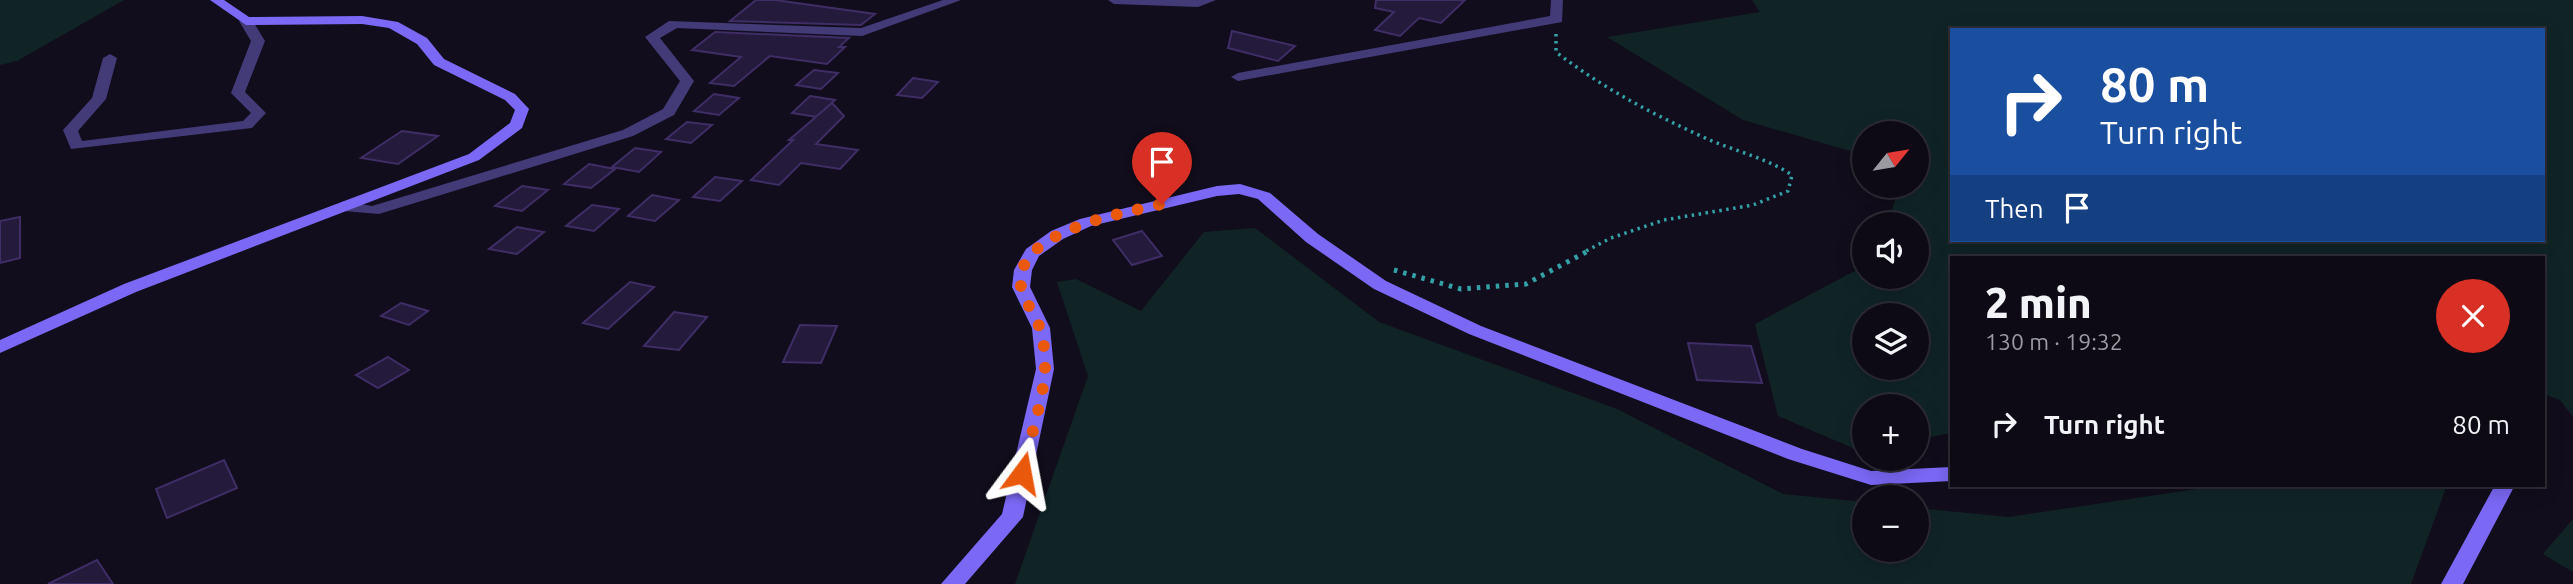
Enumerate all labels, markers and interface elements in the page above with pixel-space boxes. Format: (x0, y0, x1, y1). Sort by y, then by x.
icon: right (1985, 56, 2076, 147)
text: 80 m (2100, 56, 2209, 111)
text: Turn right (2100, 114, 2242, 150)
north arrow (1852, 121, 1928, 198)
map controls (1852, 121, 1929, 562)
pin (1132, 132, 1192, 204)
icon: arrive (1143, 143, 1181, 181)
icon: arrive (2058, 189, 2096, 227)
text: Then (1985, 194, 2044, 223)
button: sound (1852, 212, 1929, 289)
text: 2 min (1985, 279, 2092, 326)
button: close (2436, 279, 2510, 353)
button: layers (1852, 303, 1929, 380)
text: 130 m · 19:32 (1985, 329, 2123, 354)
button: + (1852, 394, 1929, 471)
icon: right (1985, 405, 2023, 443)
text: Turn right (2044, 410, 2165, 439)
text: 80 m (2452, 410, 2510, 439)
position arrow (985, 436, 1059, 510)
button: − (1852, 485, 1929, 562)

